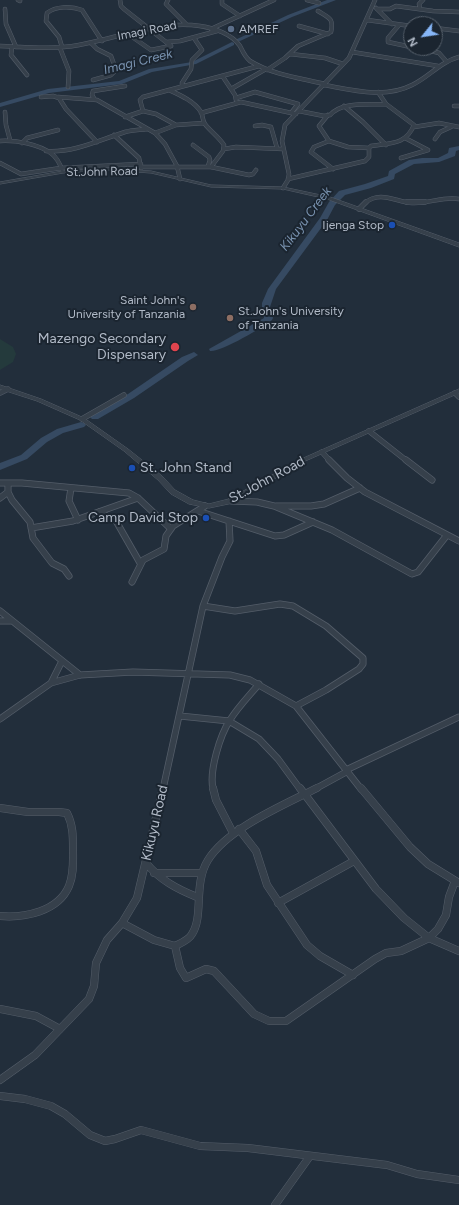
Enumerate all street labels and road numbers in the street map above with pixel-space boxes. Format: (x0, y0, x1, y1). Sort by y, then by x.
street label: Imagi Road (116, 18, 178, 44)
street label: St.John Road (66, 164, 138, 180)
street label: St.John Road (226, 453, 308, 507)
street label: Kikuyu Road (138, 783, 172, 863)

